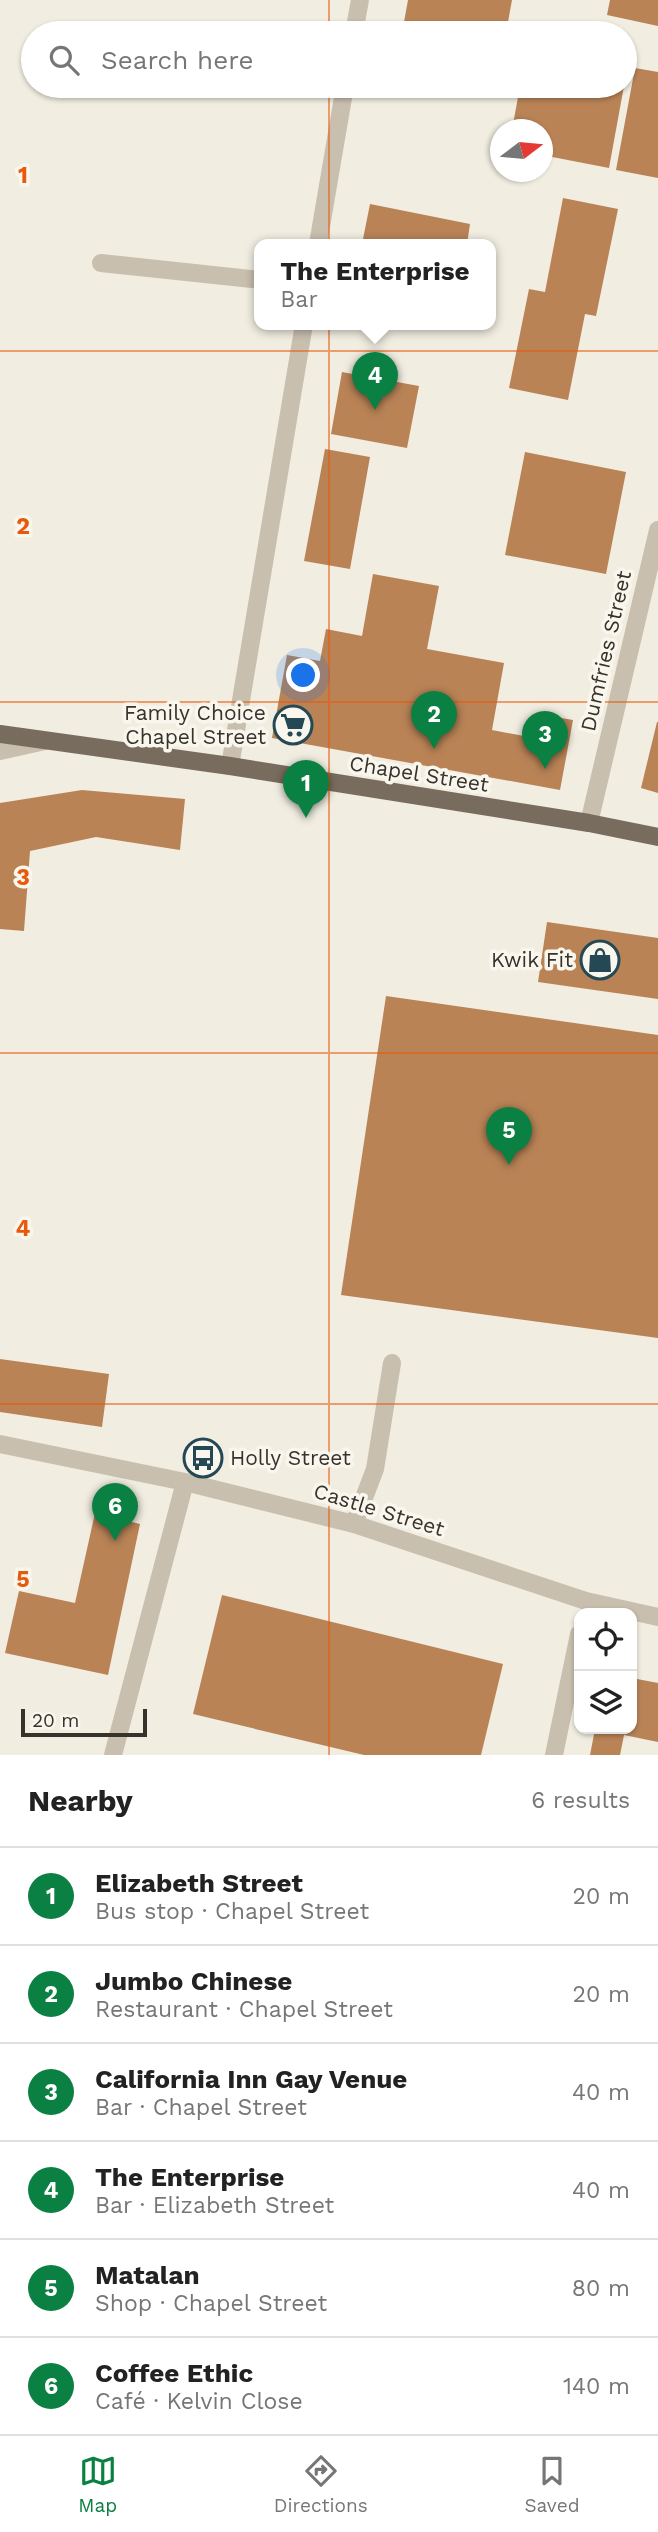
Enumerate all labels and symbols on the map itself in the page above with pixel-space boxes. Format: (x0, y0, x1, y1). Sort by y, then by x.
north arrow (490, 119, 553, 182)
text: 1 (18, 162, 28, 189)
pin: 4 (352, 352, 398, 410)
text: 2 (16, 513, 30, 540)
street label: Dumfries Street (575, 568, 636, 734)
your location (286, 658, 320, 692)
pin: 2 (411, 691, 457, 749)
place label: Family Choice Chapel Street (124, 700, 266, 749)
supermarket icon: Family Choice Chapel Street (272, 704, 314, 746)
pin: 3 (522, 711, 568, 769)
street label: Chapel Street (348, 750, 491, 797)
pin: 1 (283, 760, 329, 818)
text: 3 (16, 864, 30, 891)
shop icon: Kwik Fit (579, 939, 621, 981)
place label: Kwik Fit (491, 947, 573, 972)
pin: 5 (486, 1107, 532, 1165)
text: 4 (16, 1215, 31, 1242)
bus stop icon: Holly Street (182, 1437, 224, 1479)
place label: Holly Street (230, 1445, 351, 1470)
street label: Castle Street (311, 1478, 448, 1541)
pin: 6 (92, 1483, 138, 1541)
text: 5 (16, 1566, 30, 1593)
scale bar (21, 1706, 147, 1738)

